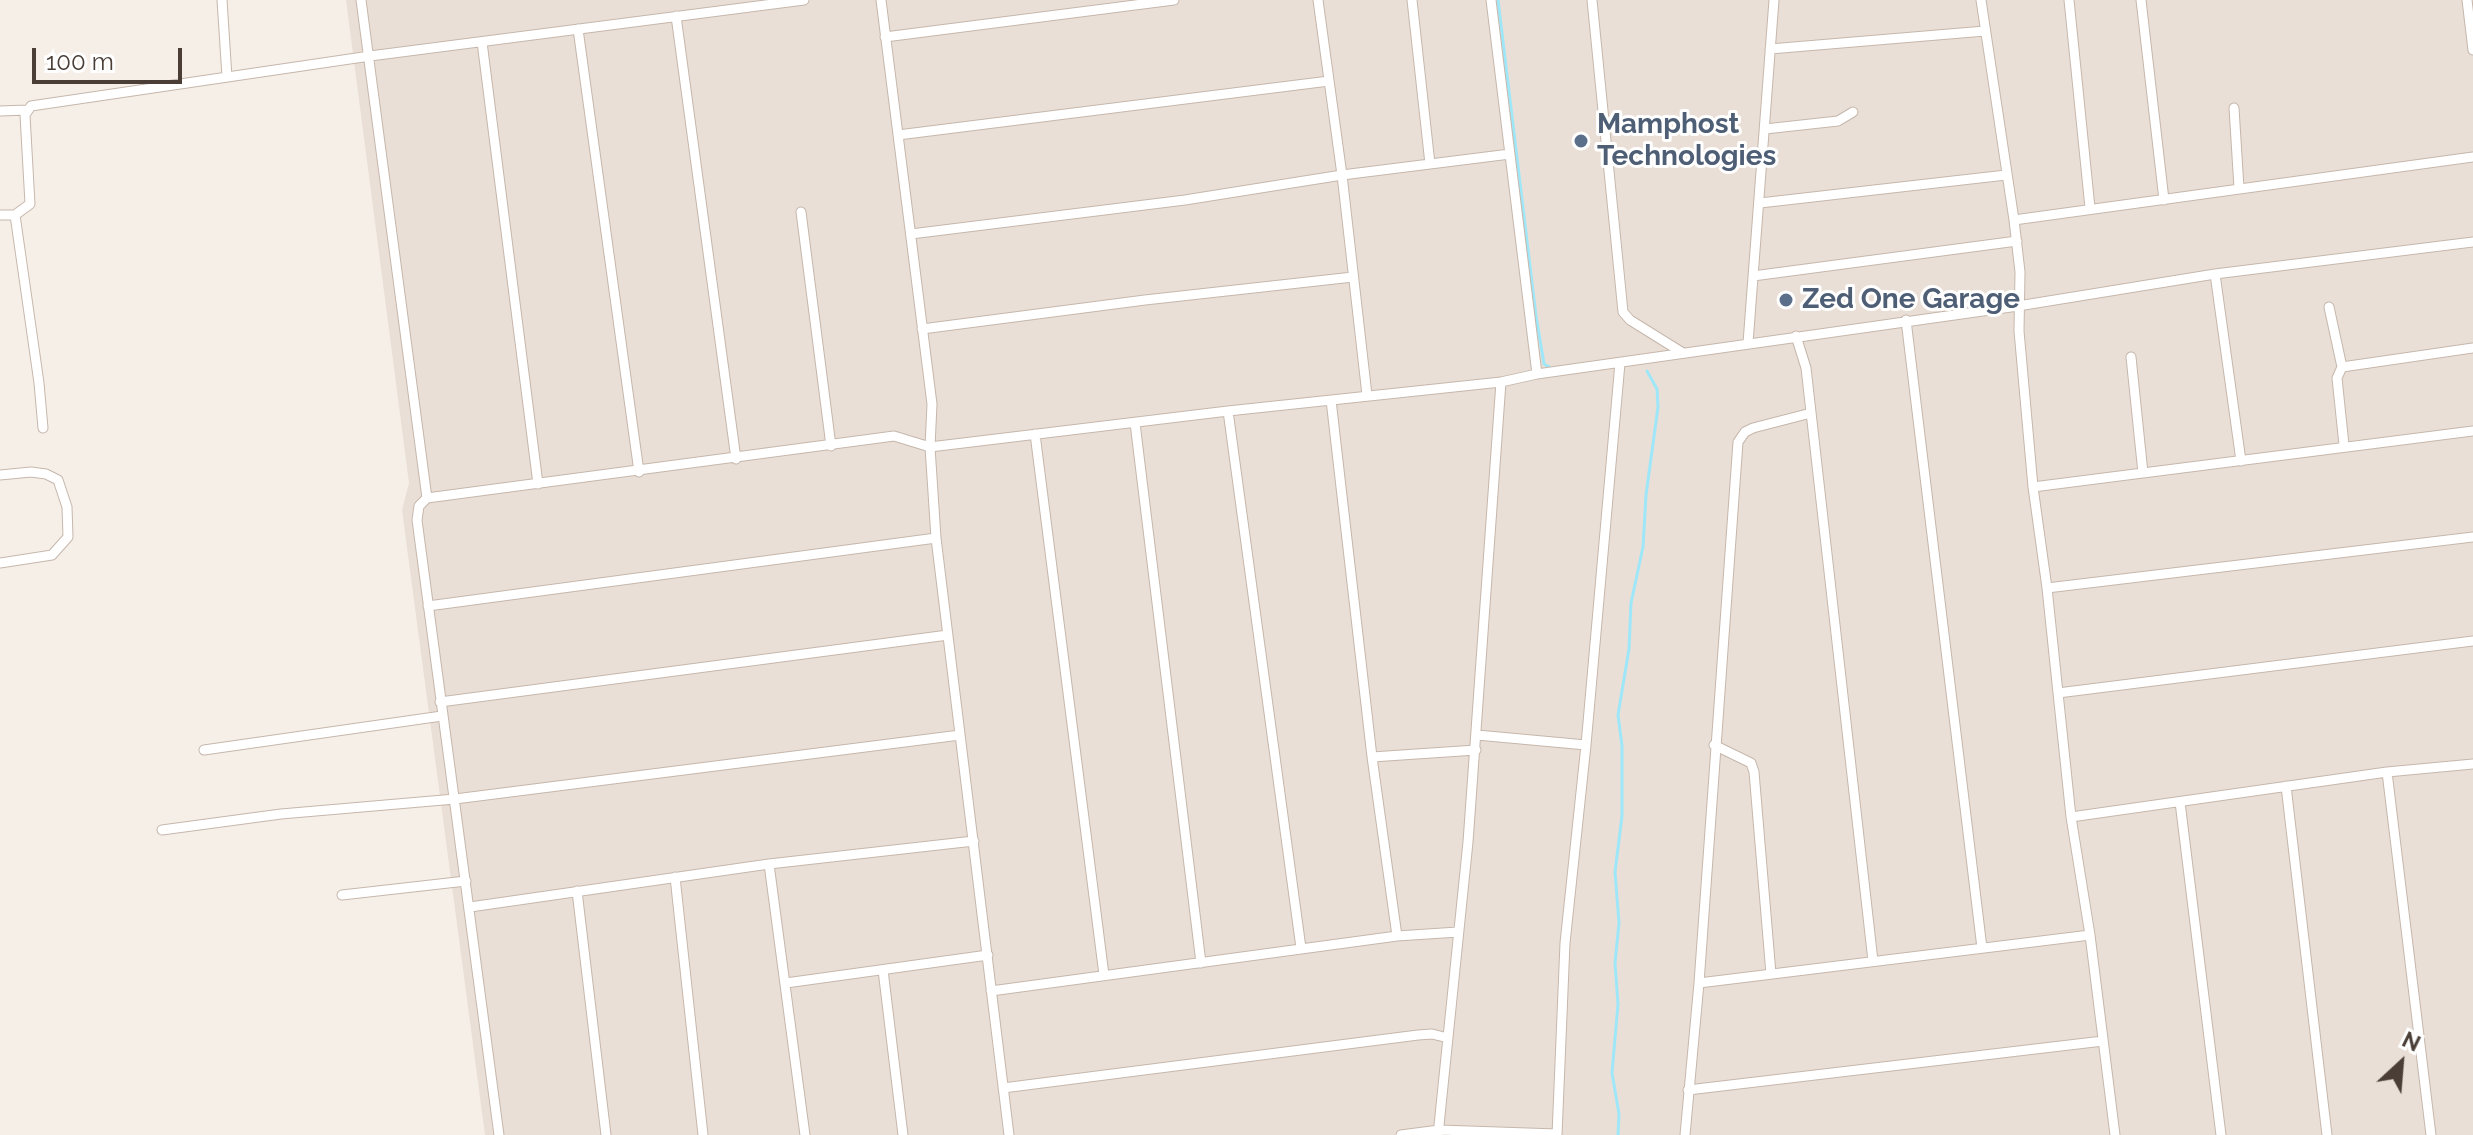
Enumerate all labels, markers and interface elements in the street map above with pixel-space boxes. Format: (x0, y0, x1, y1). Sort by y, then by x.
scale bar (36, 32, 186, 82)
text: 100 m (46, 47, 114, 76)
place label: Mamphost Technologies (1597, 108, 1776, 174)
marker: Mamphost Technologies (1572, 132, 1590, 150)
place label: Zed One Garage (1802, 283, 2020, 317)
marker: Zed One Garage (1777, 291, 1795, 309)
north arrow (2361, 1023, 2441, 1103)
text: N (2398, 1026, 2425, 1057)

